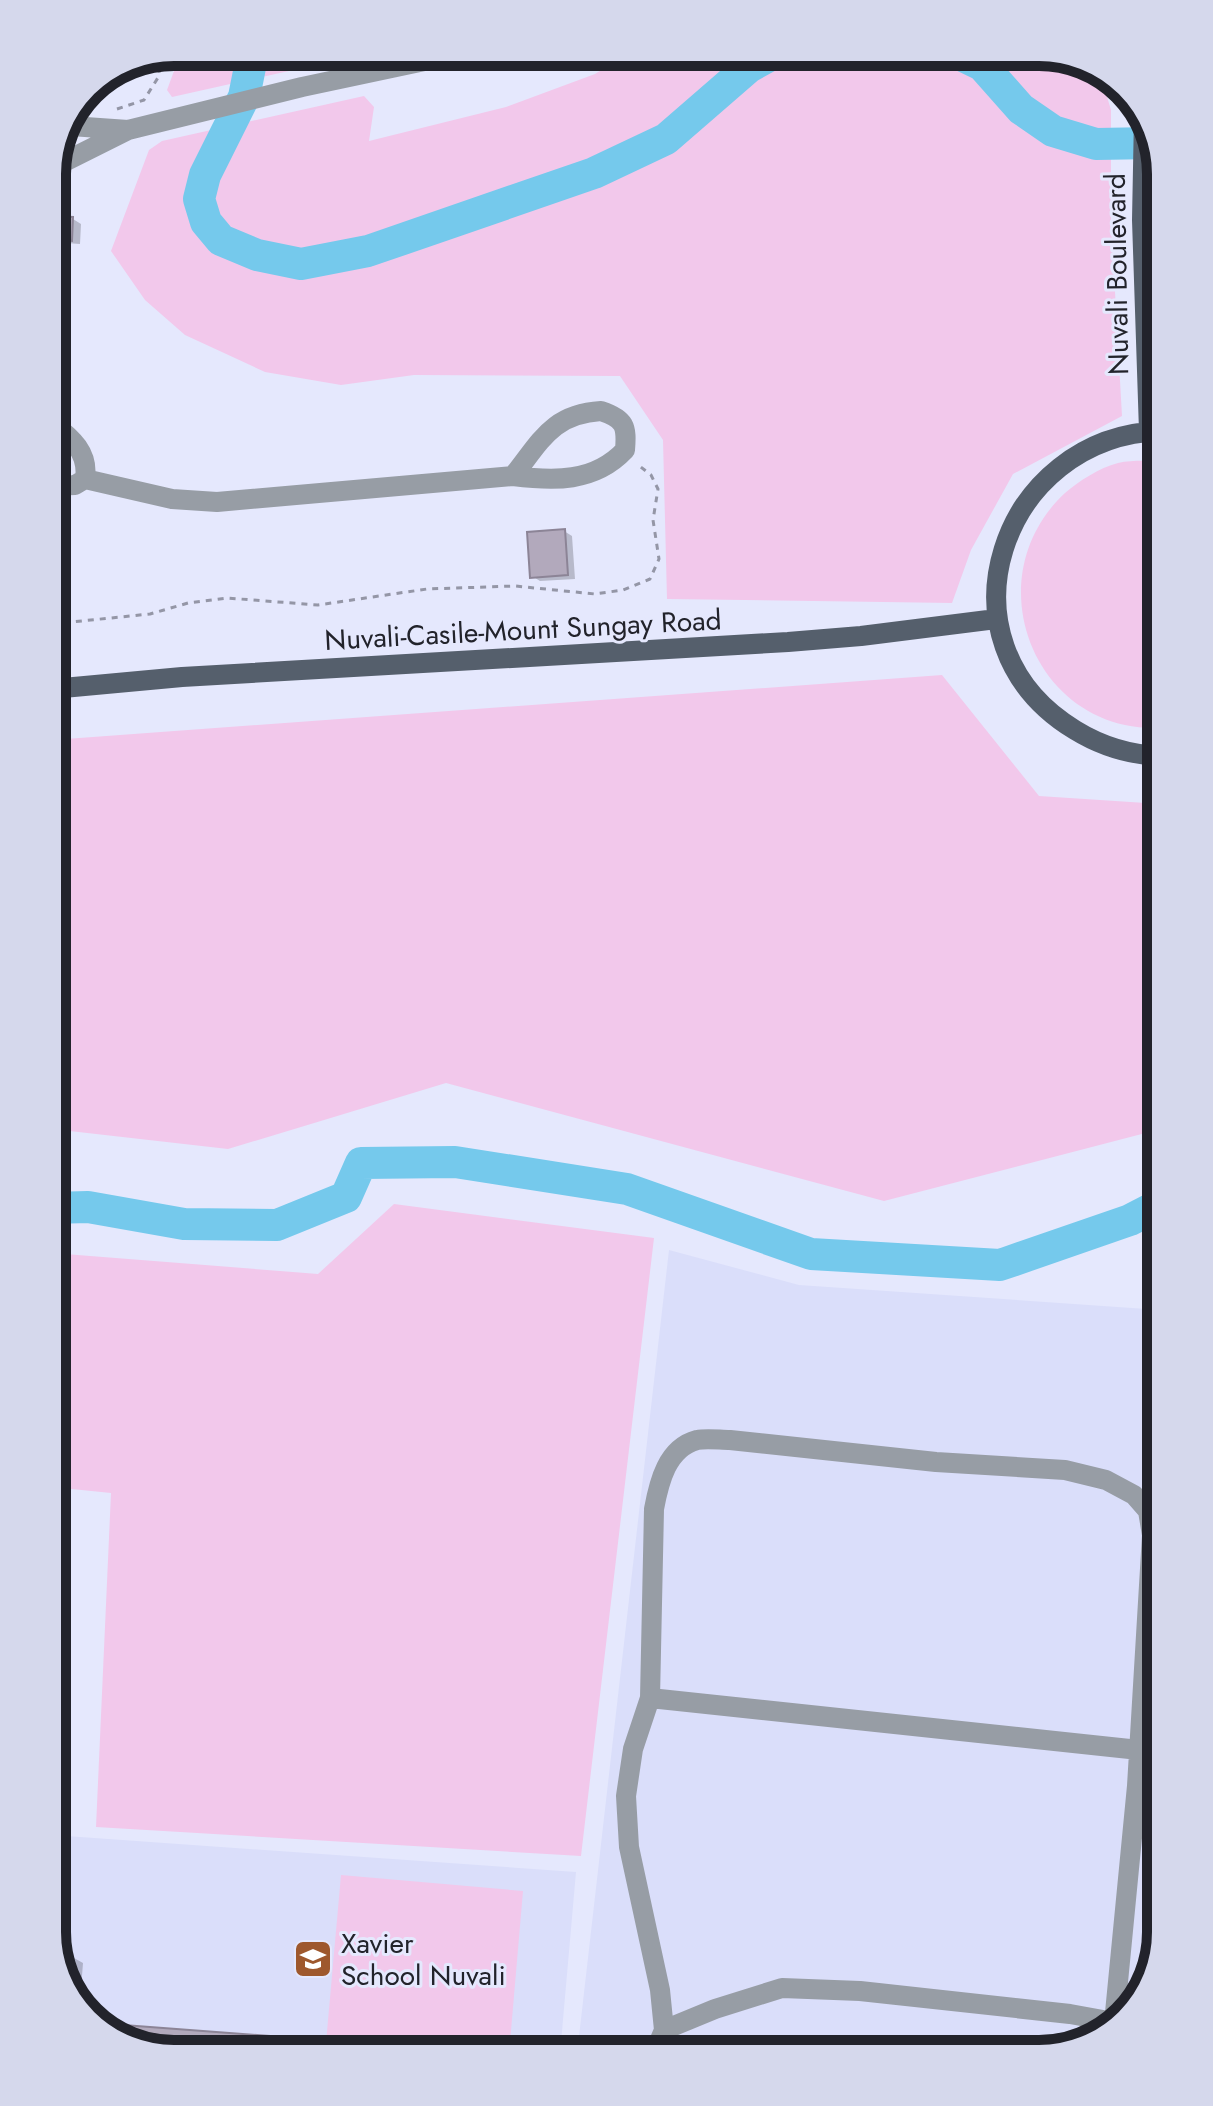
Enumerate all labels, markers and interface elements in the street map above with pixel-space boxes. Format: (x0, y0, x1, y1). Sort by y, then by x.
street label: Nuvali Boulevard (1095, 173, 1139, 375)
street label: Nuvali-Casile-Mount Sungay Road (324, 599, 722, 661)
place label: Xavier School Nuvali (341, 1923, 506, 1996)
school or university icon: Xavier School Nuvali (292, 1938, 334, 1980)

